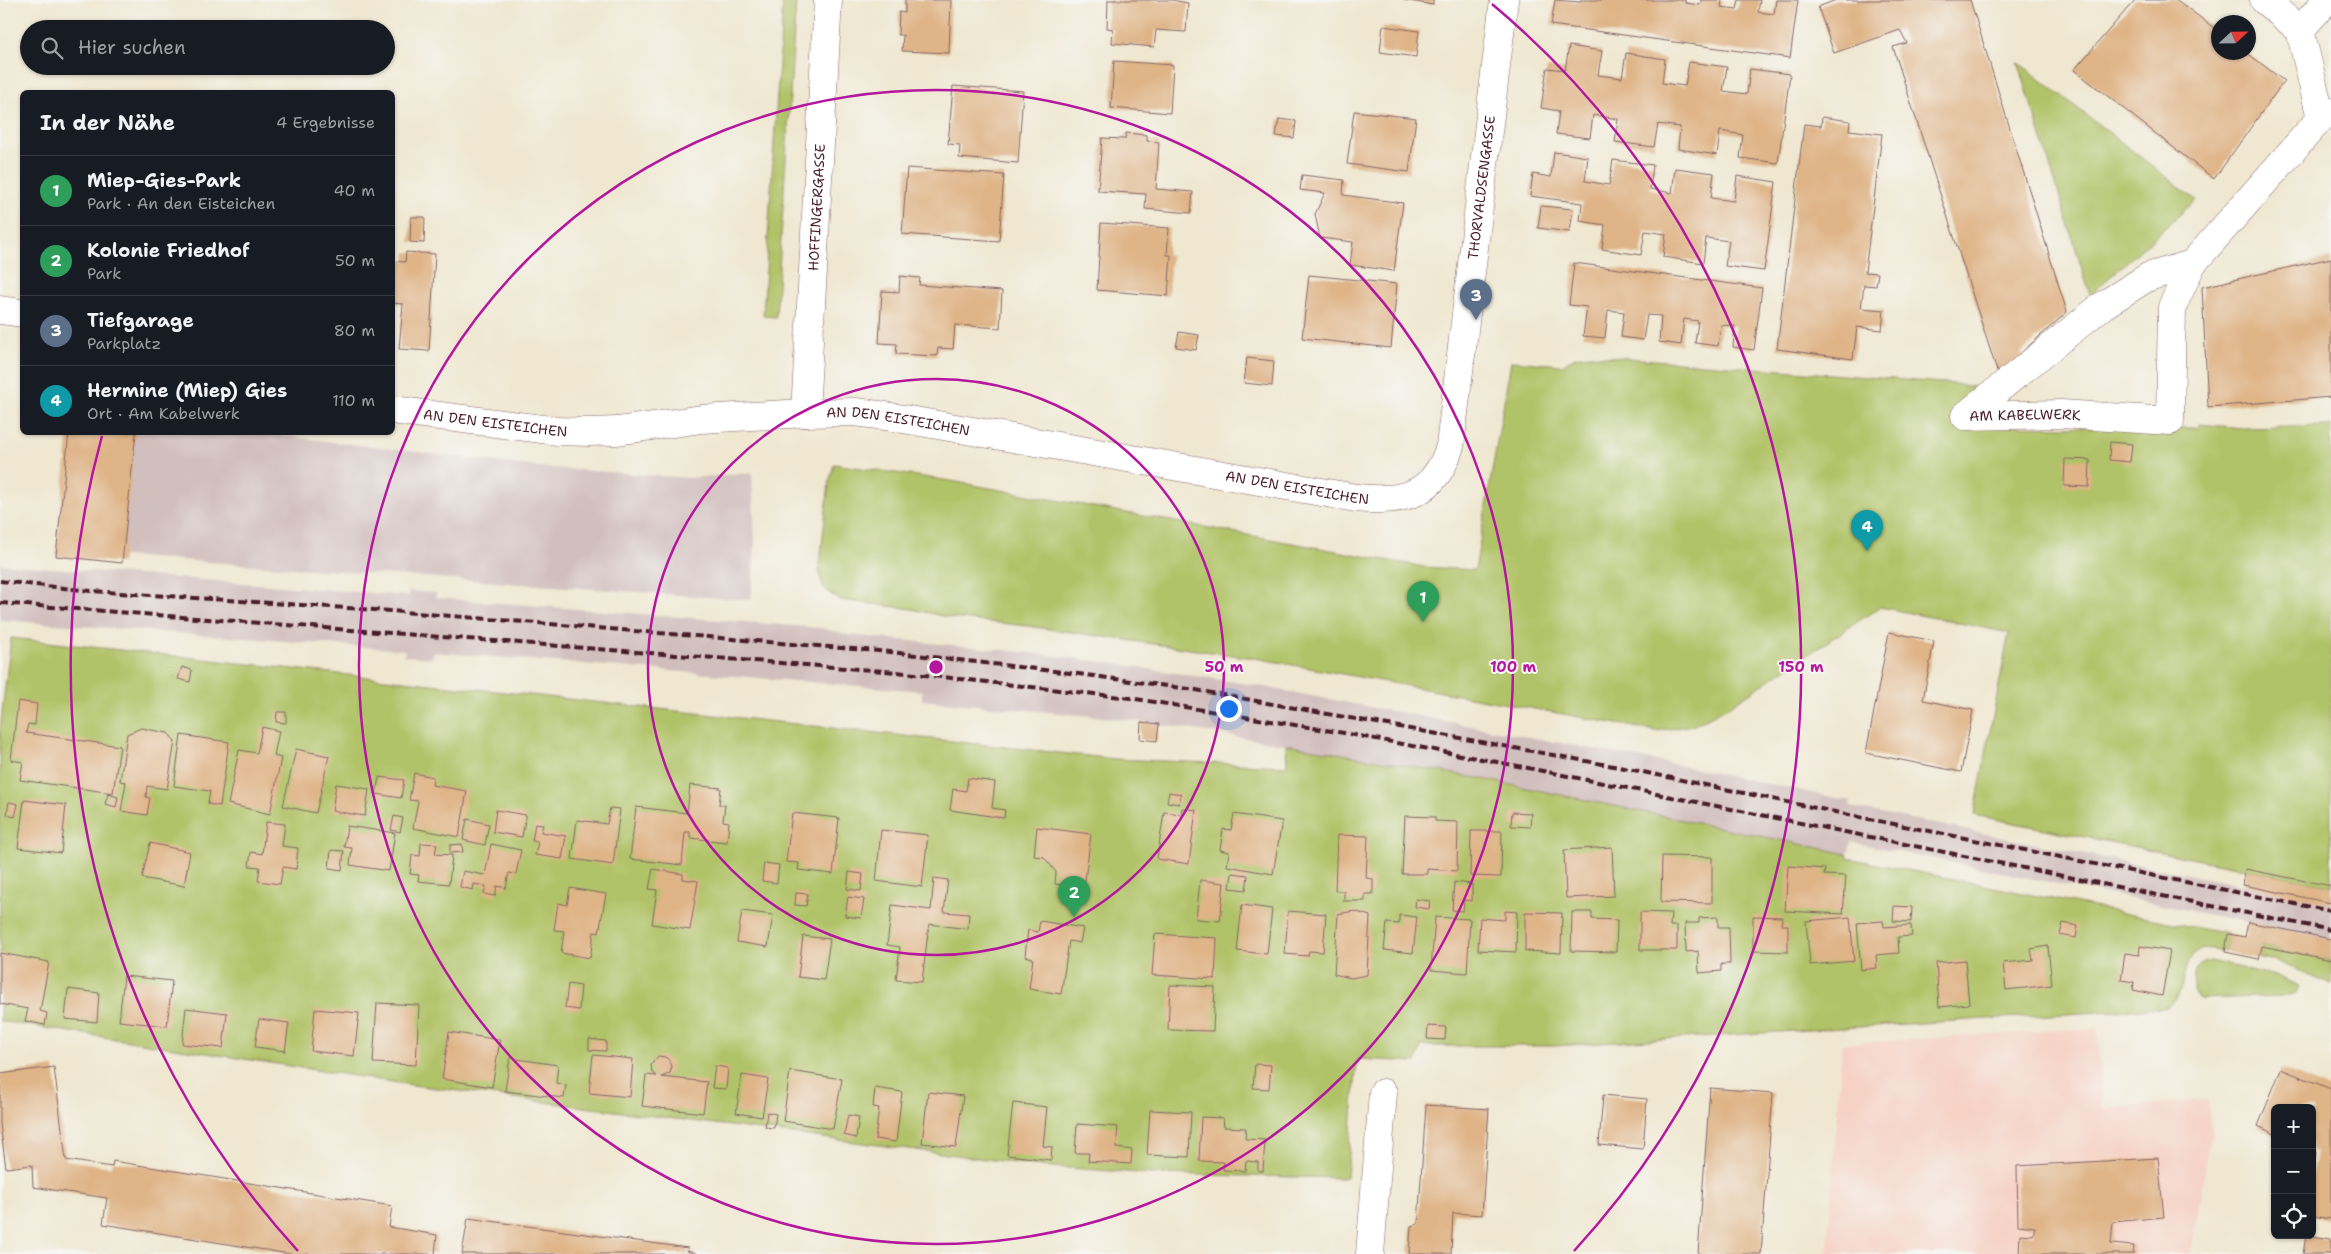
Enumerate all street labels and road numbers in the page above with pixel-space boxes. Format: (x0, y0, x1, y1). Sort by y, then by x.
street label: THORVALDSENGASSE (1464, 114, 1499, 261)
street label: HOFFINGERGASSE (804, 143, 829, 271)
street label: AN DEN EISTEICHEN (826, 403, 971, 439)
street label: AN DEN EISTEICHEN (422, 405, 568, 440)
street label: AM KABELWERK (1969, 405, 2081, 425)
street label: AN DEN EISTEICHEN (1224, 466, 1370, 508)

